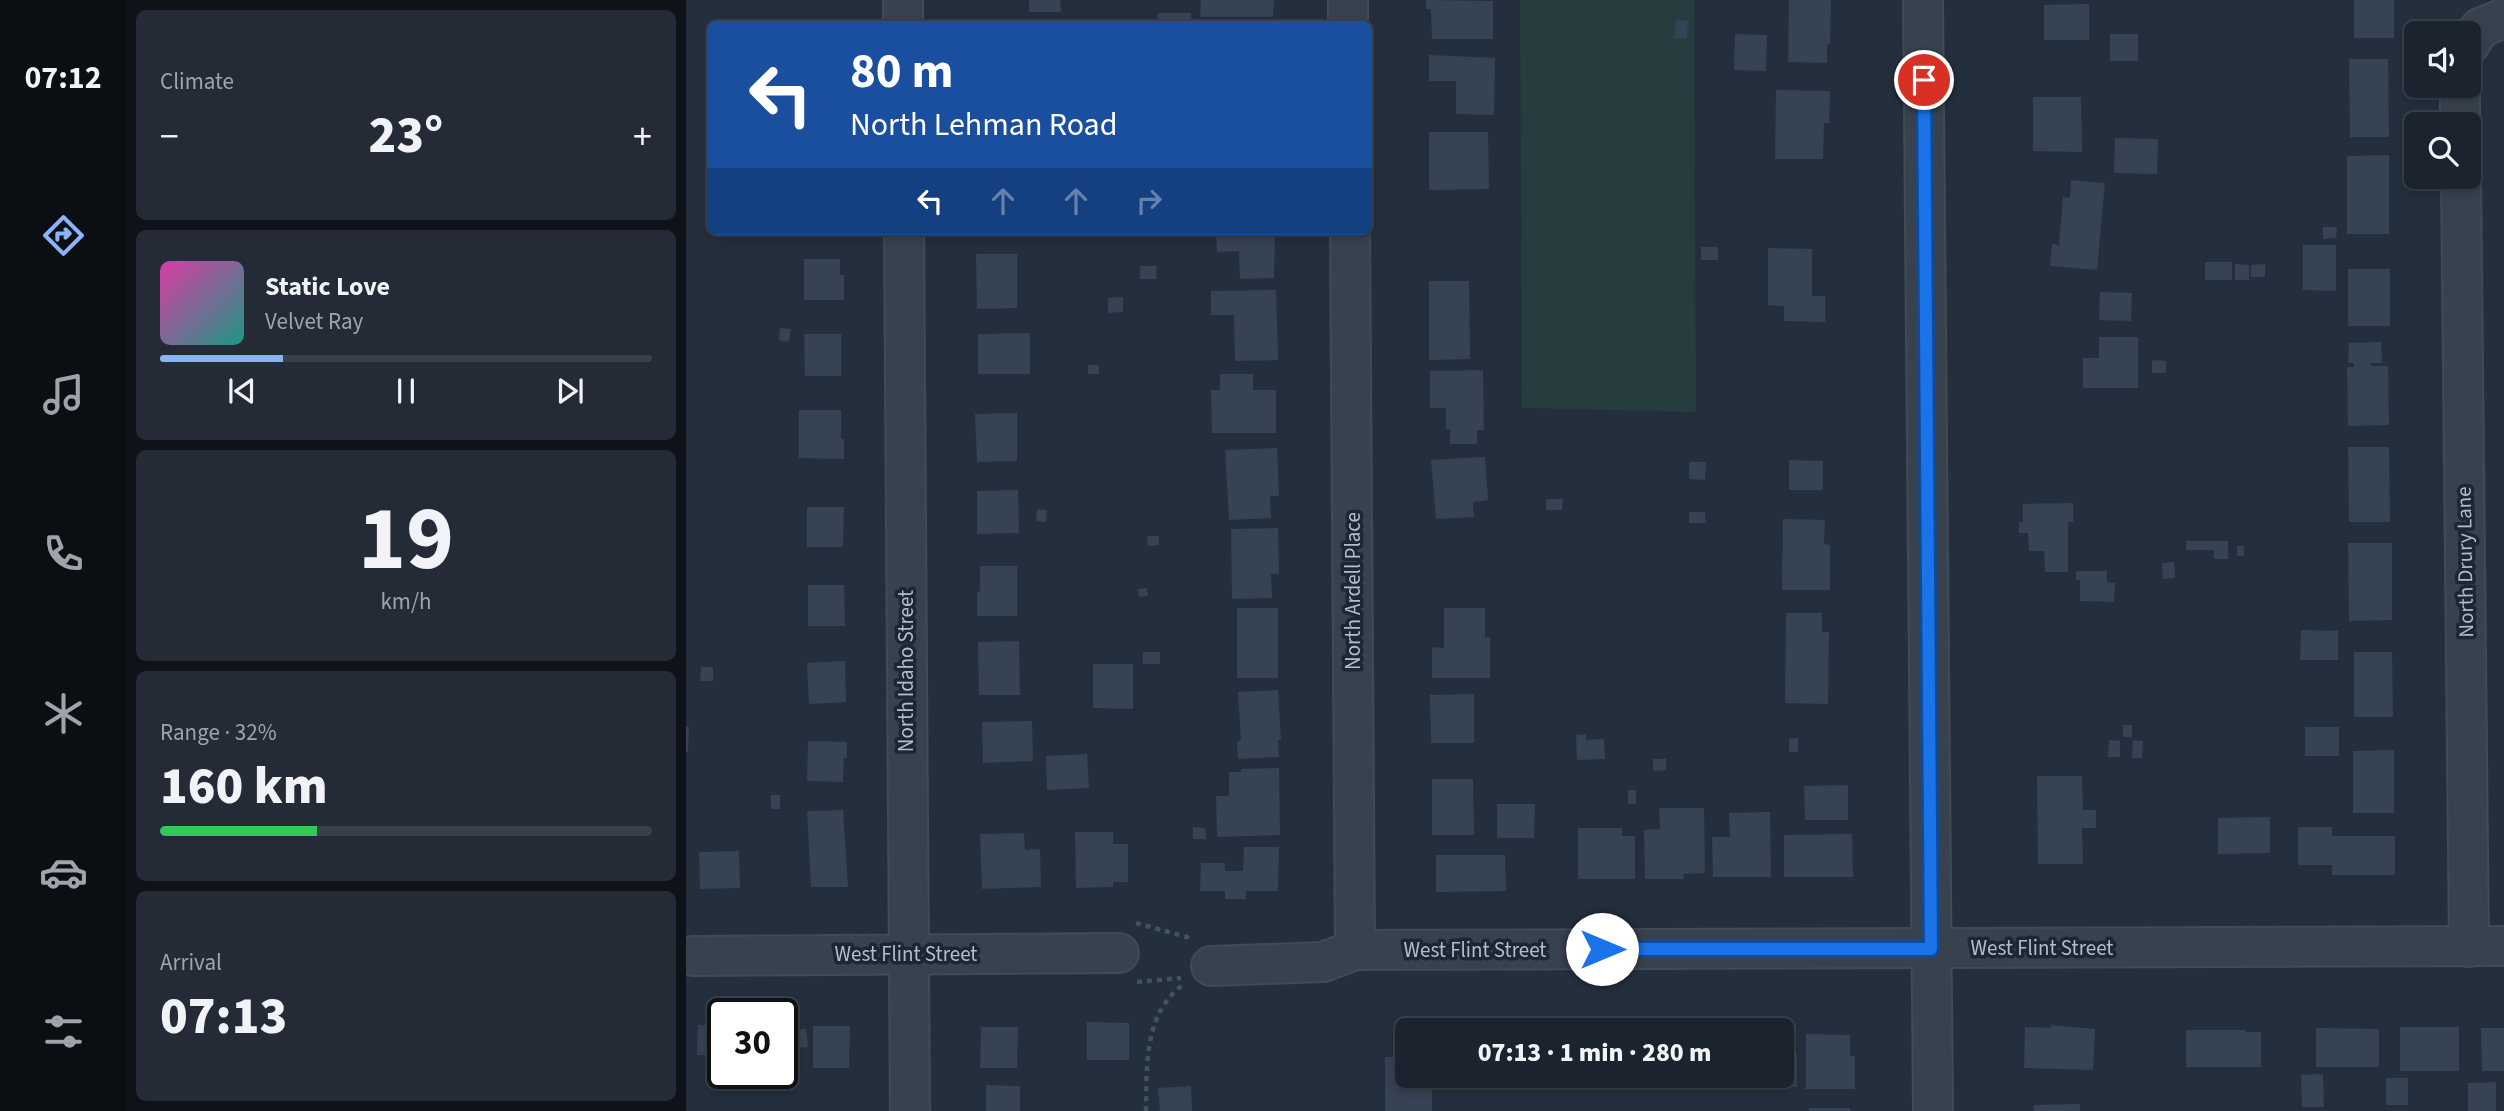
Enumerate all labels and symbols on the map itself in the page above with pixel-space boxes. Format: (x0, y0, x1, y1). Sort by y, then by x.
pin (1894, 50, 1954, 110)
street label: North Drury Lane (2449, 486, 2481, 638)
street label: North Ardell Place (1338, 512, 1368, 670)
street label: North Idaho Street (891, 590, 921, 752)
position arrow (1565, 912, 1639, 986)
street label: West Flint Street (1971, 933, 2113, 963)
street label: West Flint Street (1404, 935, 1546, 965)
street label: West Flint Street (835, 939, 977, 969)
speed limit sign: 30 (707, 998, 798, 1089)

